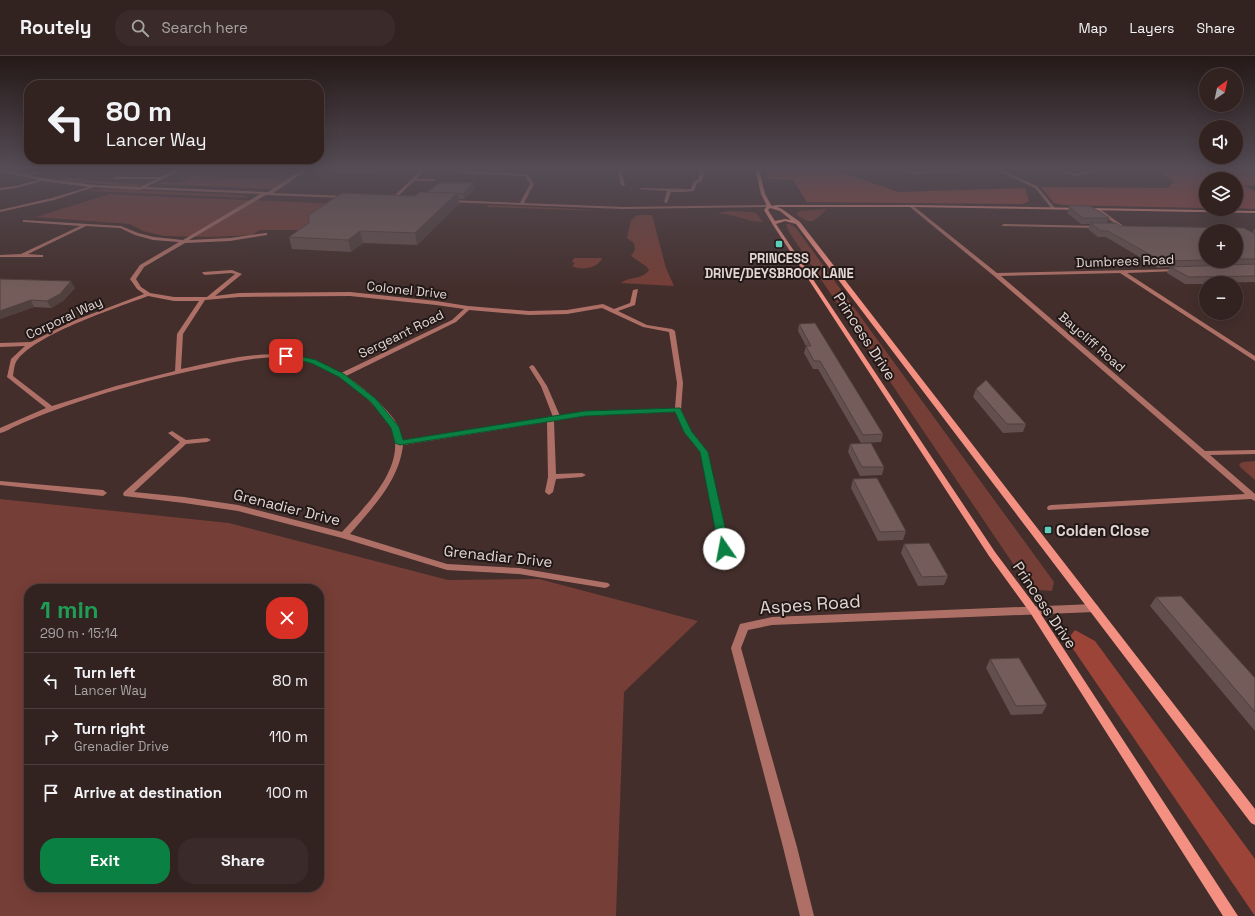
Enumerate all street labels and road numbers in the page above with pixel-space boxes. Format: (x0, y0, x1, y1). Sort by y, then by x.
street label: Dumbrees Road (1076, 251, 1174, 271)
street label: Colonel Drive (366, 277, 448, 303)
street label: Princess Drive (830, 288, 901, 384)
street label: Corporal Way (23, 293, 105, 343)
street label: Sergeant Road (356, 306, 446, 362)
street label: Baycliff Road (1055, 308, 1129, 376)
street label: Grenadier Drive (232, 485, 343, 529)
street label: Grenadiar Drive (443, 541, 553, 571)
street label: Princess Drive (1009, 558, 1081, 652)
street label: Aspes Road (759, 589, 861, 619)

